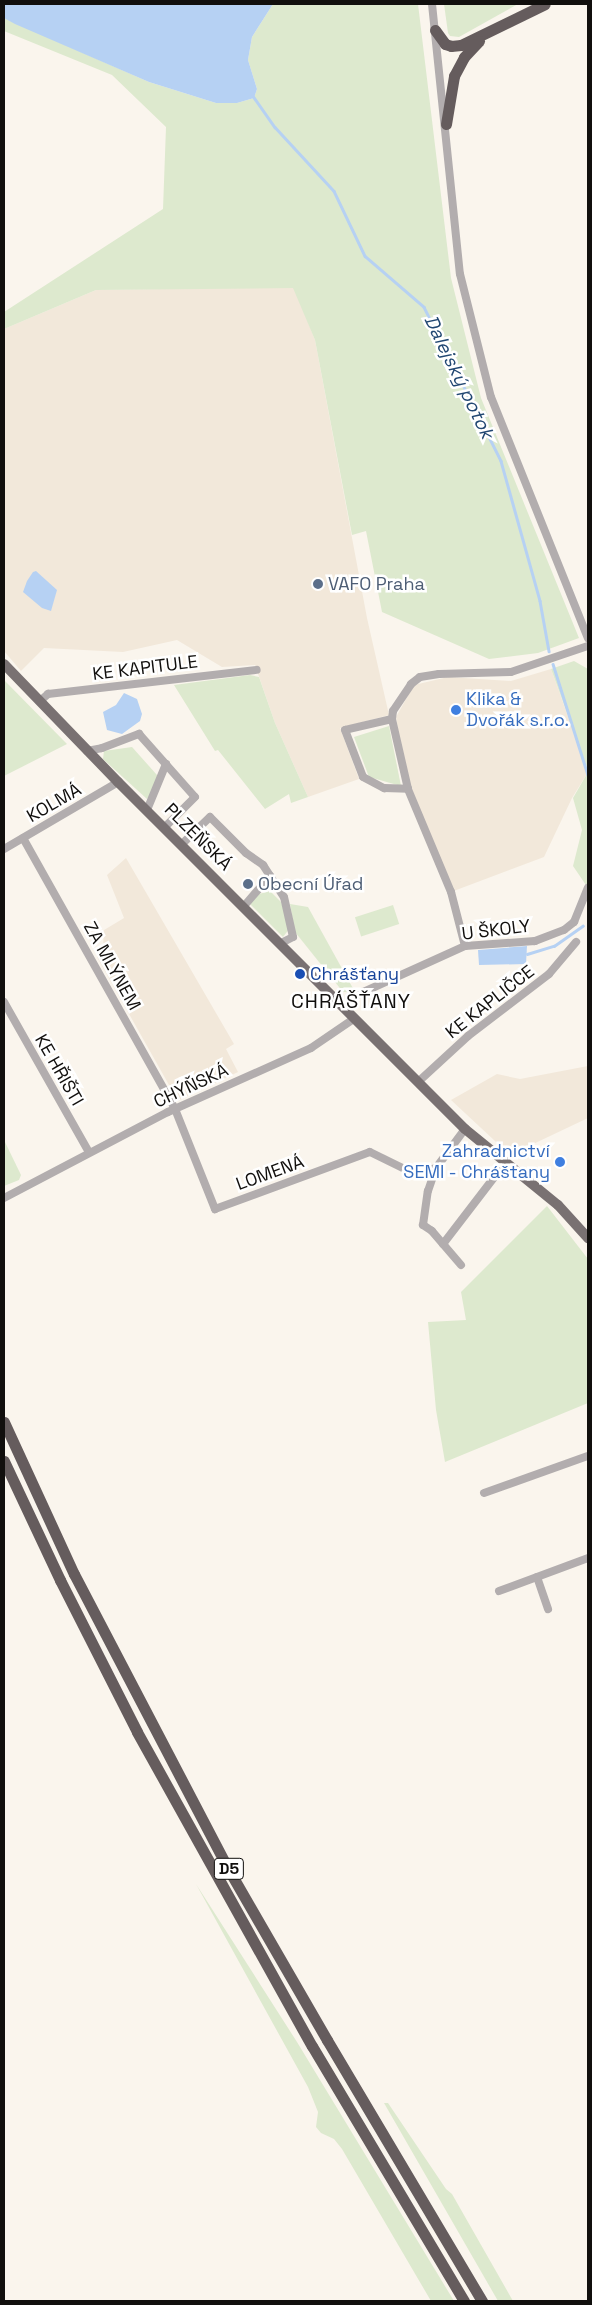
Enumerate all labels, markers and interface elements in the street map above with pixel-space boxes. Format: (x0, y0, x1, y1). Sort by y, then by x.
water label: Dalejský potok (419, 311, 499, 443)
place label: VAFO Praha (328, 573, 425, 595)
marker: VAFO Praha (312, 578, 324, 590)
street label: KE KAPITULE (91, 651, 199, 685)
place label: Klika & Dvořák s.r.o. (466, 689, 569, 732)
marker: Klika & Dvořák s.r.o. (450, 704, 462, 716)
street label: KOLMÁ (23, 779, 85, 827)
street label: PLZEŇSKÁ (160, 799, 236, 875)
place label: Obecní Úřad (258, 873, 363, 895)
marker: Obecní Úřad (242, 878, 254, 890)
street label: U ŠKOLY (461, 915, 531, 945)
street label: ZA MLÝNEM (79, 918, 145, 1014)
street label: KE KAPLIČCE (441, 961, 539, 1043)
place label: Chrášťany (310, 963, 399, 985)
marker: Chrášťany (294, 968, 306, 980)
district label: CHRÁŠŤANY (290, 989, 412, 1013)
street label: KE HŘIŠTI (30, 1030, 88, 1110)
street label: CHÝŇSKÁ (150, 1059, 232, 1113)
place label: Zahradnictví SEMI - Chráštany (402, 1141, 550, 1184)
street label: LOMENÁ (233, 1151, 307, 1195)
marker: Zahradnictví SEMI - Chráštany (554, 1156, 566, 1168)
road number: D5 (213, 1856, 245, 1882)

